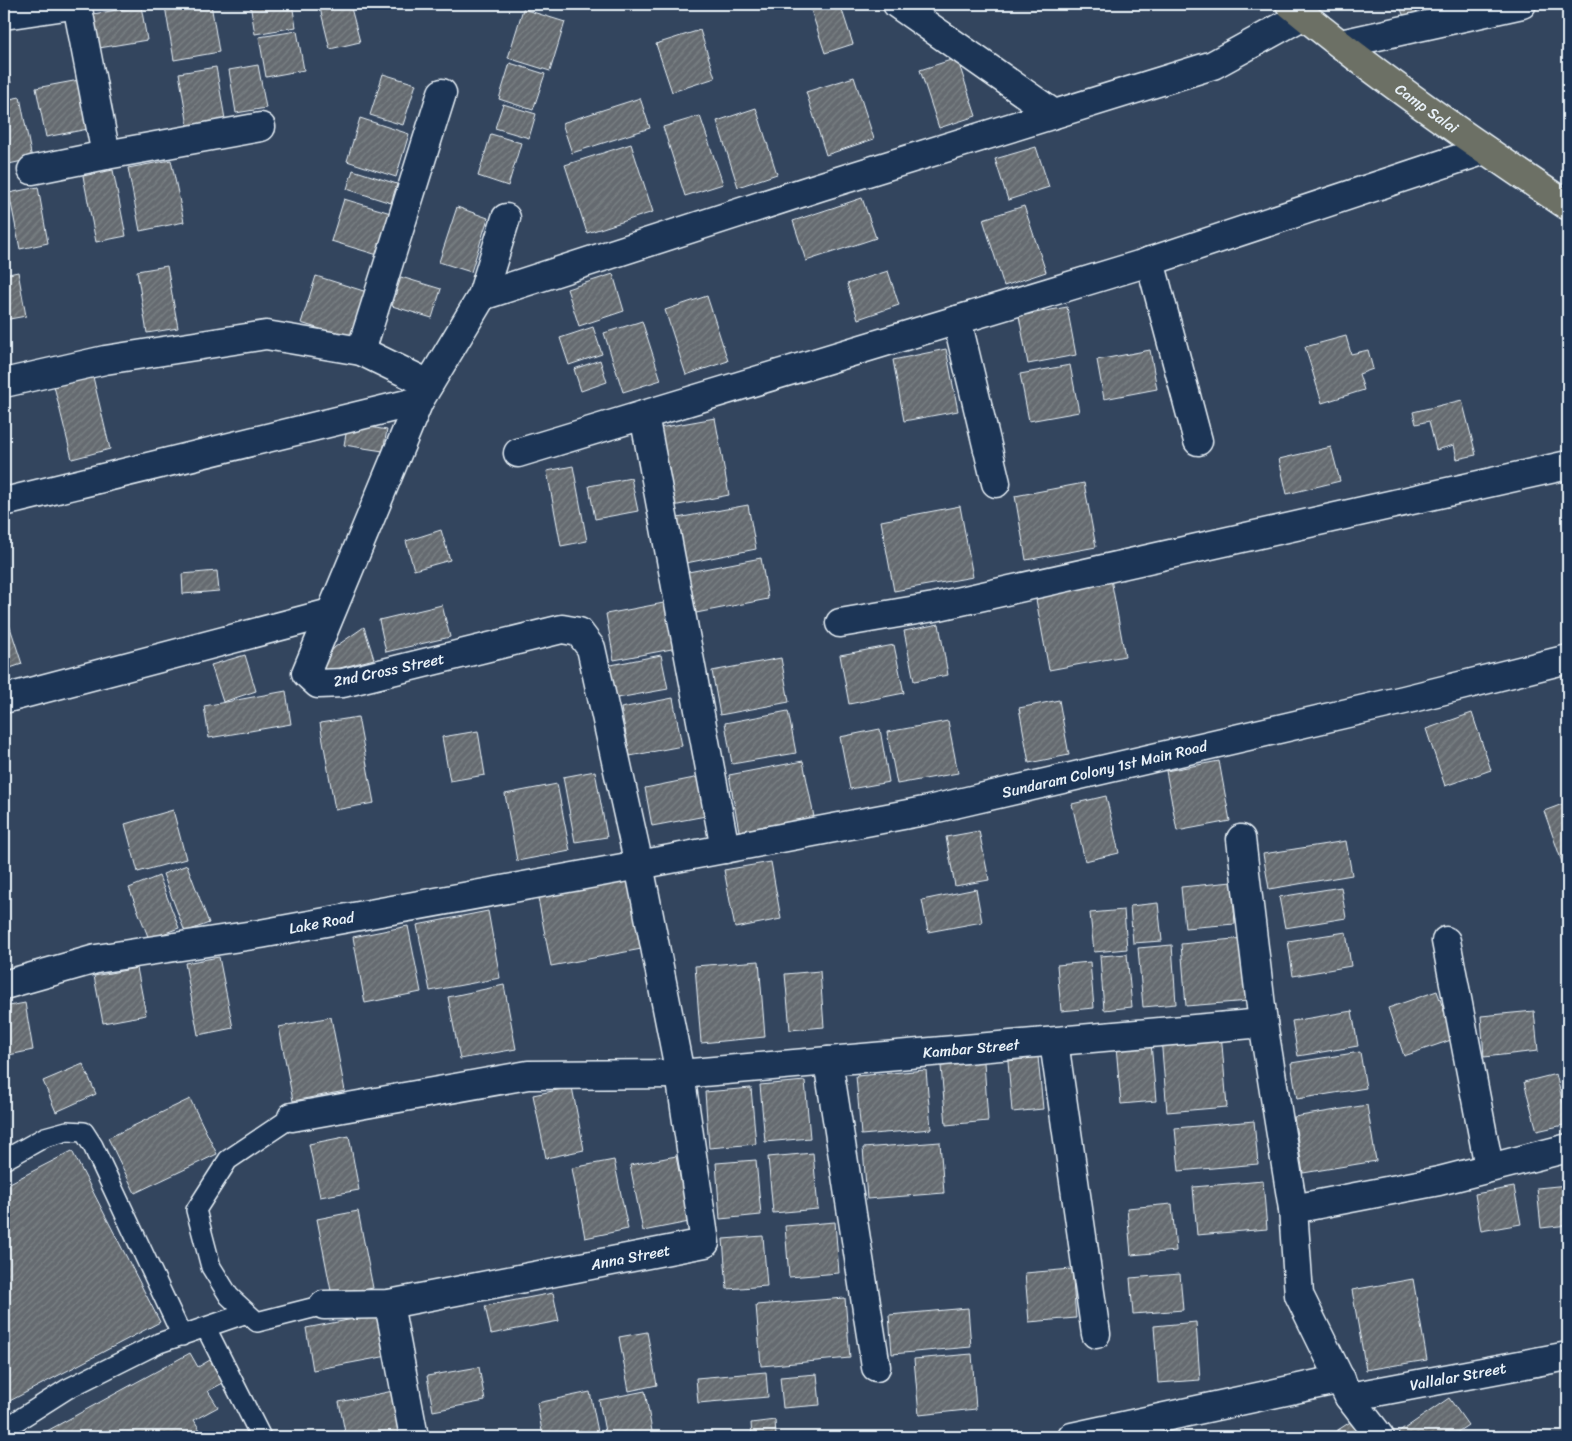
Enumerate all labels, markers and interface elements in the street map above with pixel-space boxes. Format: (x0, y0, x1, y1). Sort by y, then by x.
street label: Camp Salai (1389, 77, 1465, 141)
street label: 2nd Cross Street (331, 645, 447, 694)
street label: Sundaram Colony 1st Main Road (999, 733, 1211, 806)
street label: Lake Road (287, 904, 357, 942)
street label: Kambar Street (922, 1031, 1022, 1066)
street label: Anna Street (588, 1237, 673, 1278)
street label: Vallalar Street (1408, 1355, 1509, 1398)

